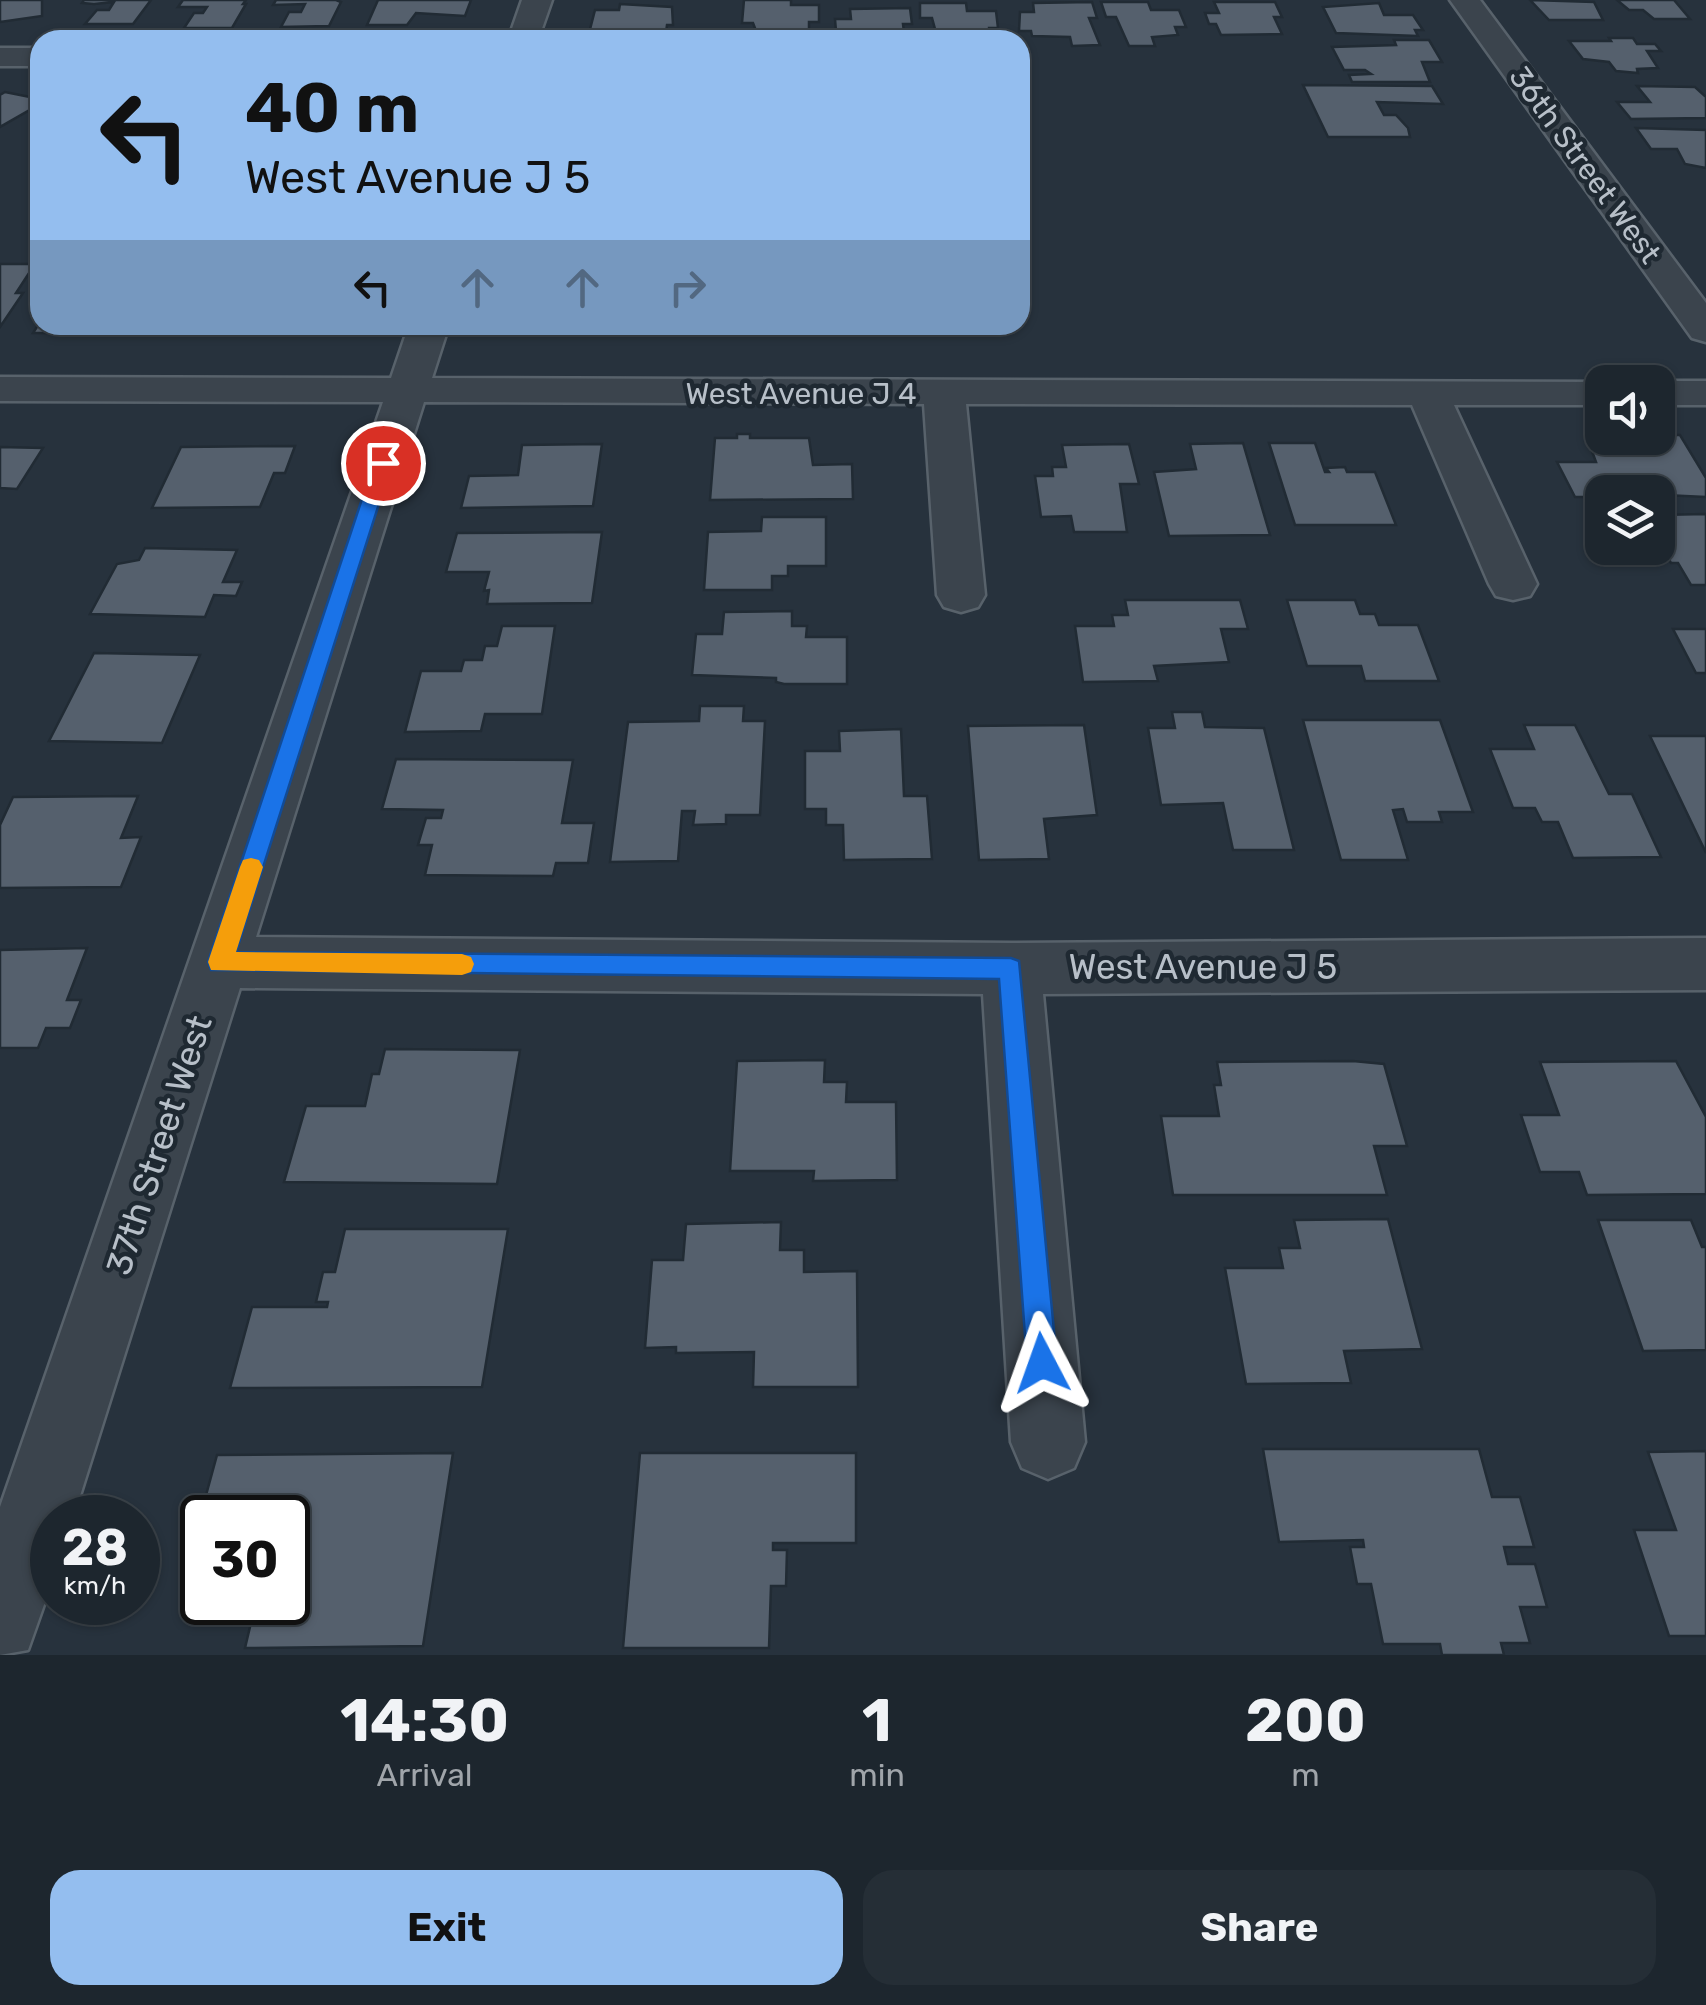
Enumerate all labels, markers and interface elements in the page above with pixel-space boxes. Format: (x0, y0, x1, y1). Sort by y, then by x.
street label: 36th Street West (1502, 60, 1669, 271)
text: 40 m (245, 67, 419, 150)
icon: left (80, 70, 210, 200)
text: West Avenue J 5 (245, 151, 591, 204)
icon: left (345, 260, 400, 315)
icon: ahead (450, 260, 505, 315)
icon: ahead (555, 260, 610, 315)
icon: right (660, 260, 715, 315)
map controls (1585, 365, 1675, 565)
button: sound (1585, 365, 1675, 455)
street label: West Avenue J 4 (685, 376, 917, 412)
pin (341, 421, 426, 506)
icon: arrive (356, 436, 411, 491)
button: layers (1585, 475, 1675, 565)
street label: West Avenue J 5 (1069, 946, 1337, 988)
street label: 37th Street West (97, 1010, 221, 1280)
position arrow (990, 1311, 1094, 1415)
speed limit sign: 30 (180, 1495, 310, 1625)
text: 28 (62, 1518, 128, 1578)
text: km/h (64, 1571, 126, 1600)
text: 14:30 (340, 1685, 509, 1756)
text: 1 (862, 1685, 892, 1756)
text: 200 (1245, 1685, 1366, 1756)
text: Arrival (377, 1756, 473, 1794)
text: min (849, 1756, 905, 1794)
text: m (1291, 1756, 1320, 1794)
button: Exit (50, 1870, 843, 1985)
button: Share (863, 1870, 1656, 1985)

